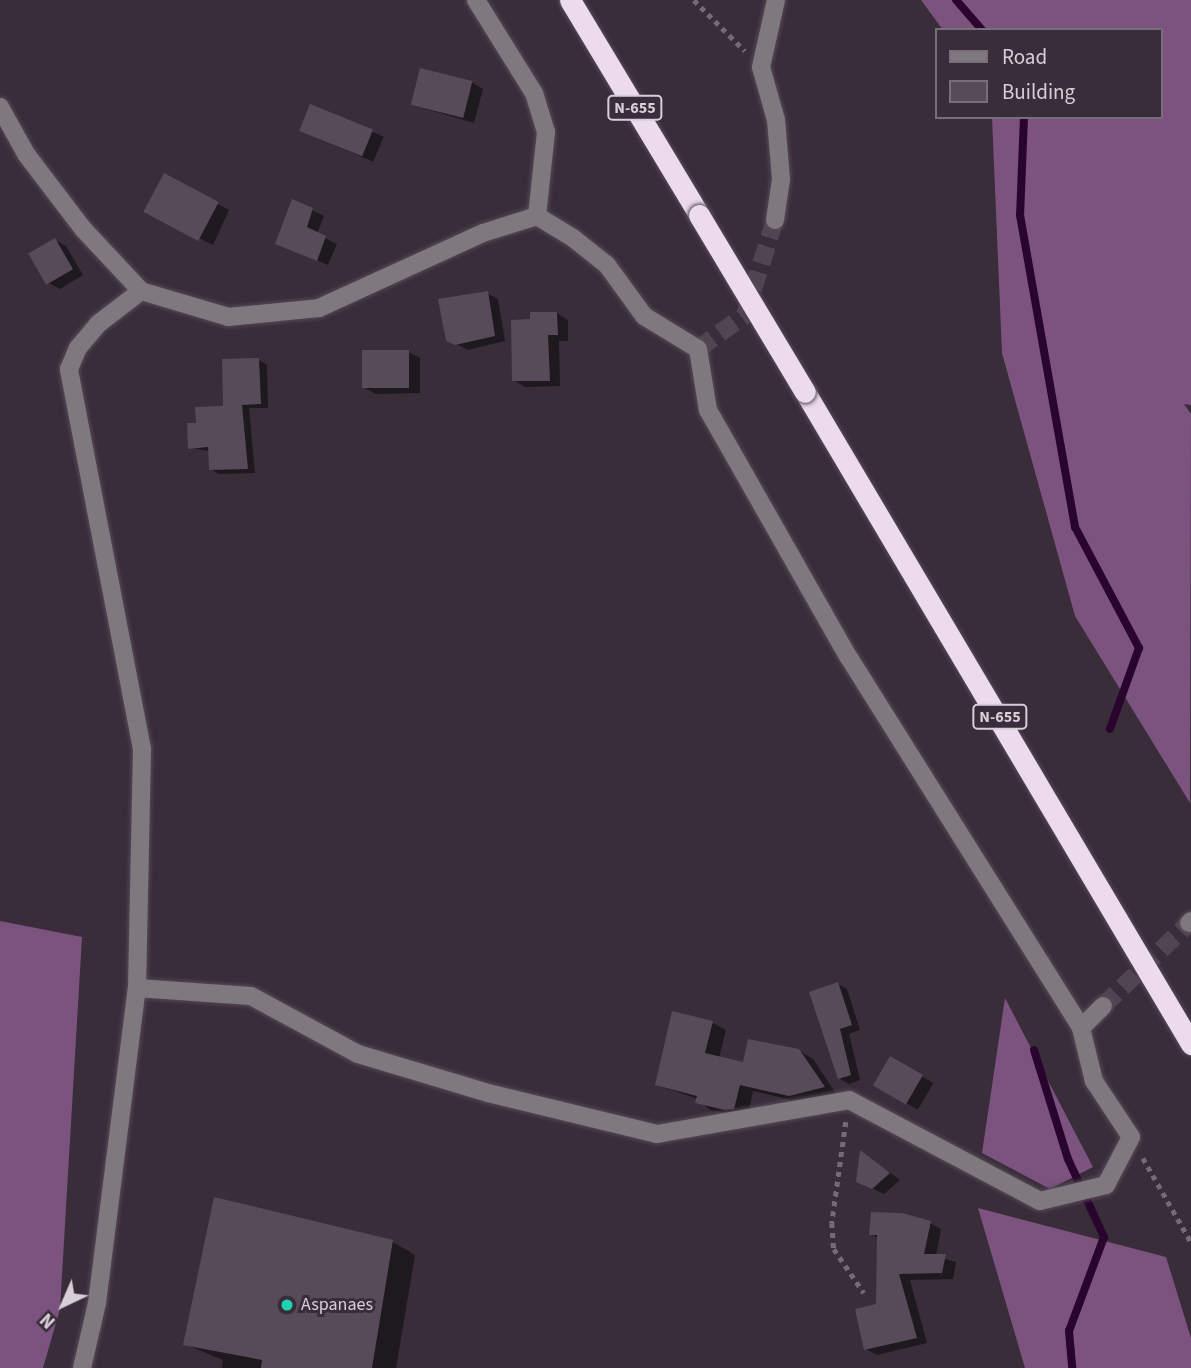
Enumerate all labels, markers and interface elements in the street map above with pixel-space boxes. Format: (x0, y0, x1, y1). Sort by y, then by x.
legend (936, 28, 1163, 119)
text: Road (1002, 42, 1047, 72)
text: Building (1002, 77, 1075, 107)
road number: N-655 (607, 96, 663, 120)
road number: N-655 (972, 704, 1028, 730)
north arrow (28, 1270, 98, 1340)
place label: Aspanaes (301, 1294, 373, 1316)
marker: Aspanaes (279, 1297, 295, 1313)
text: N (34, 1306, 62, 1335)

